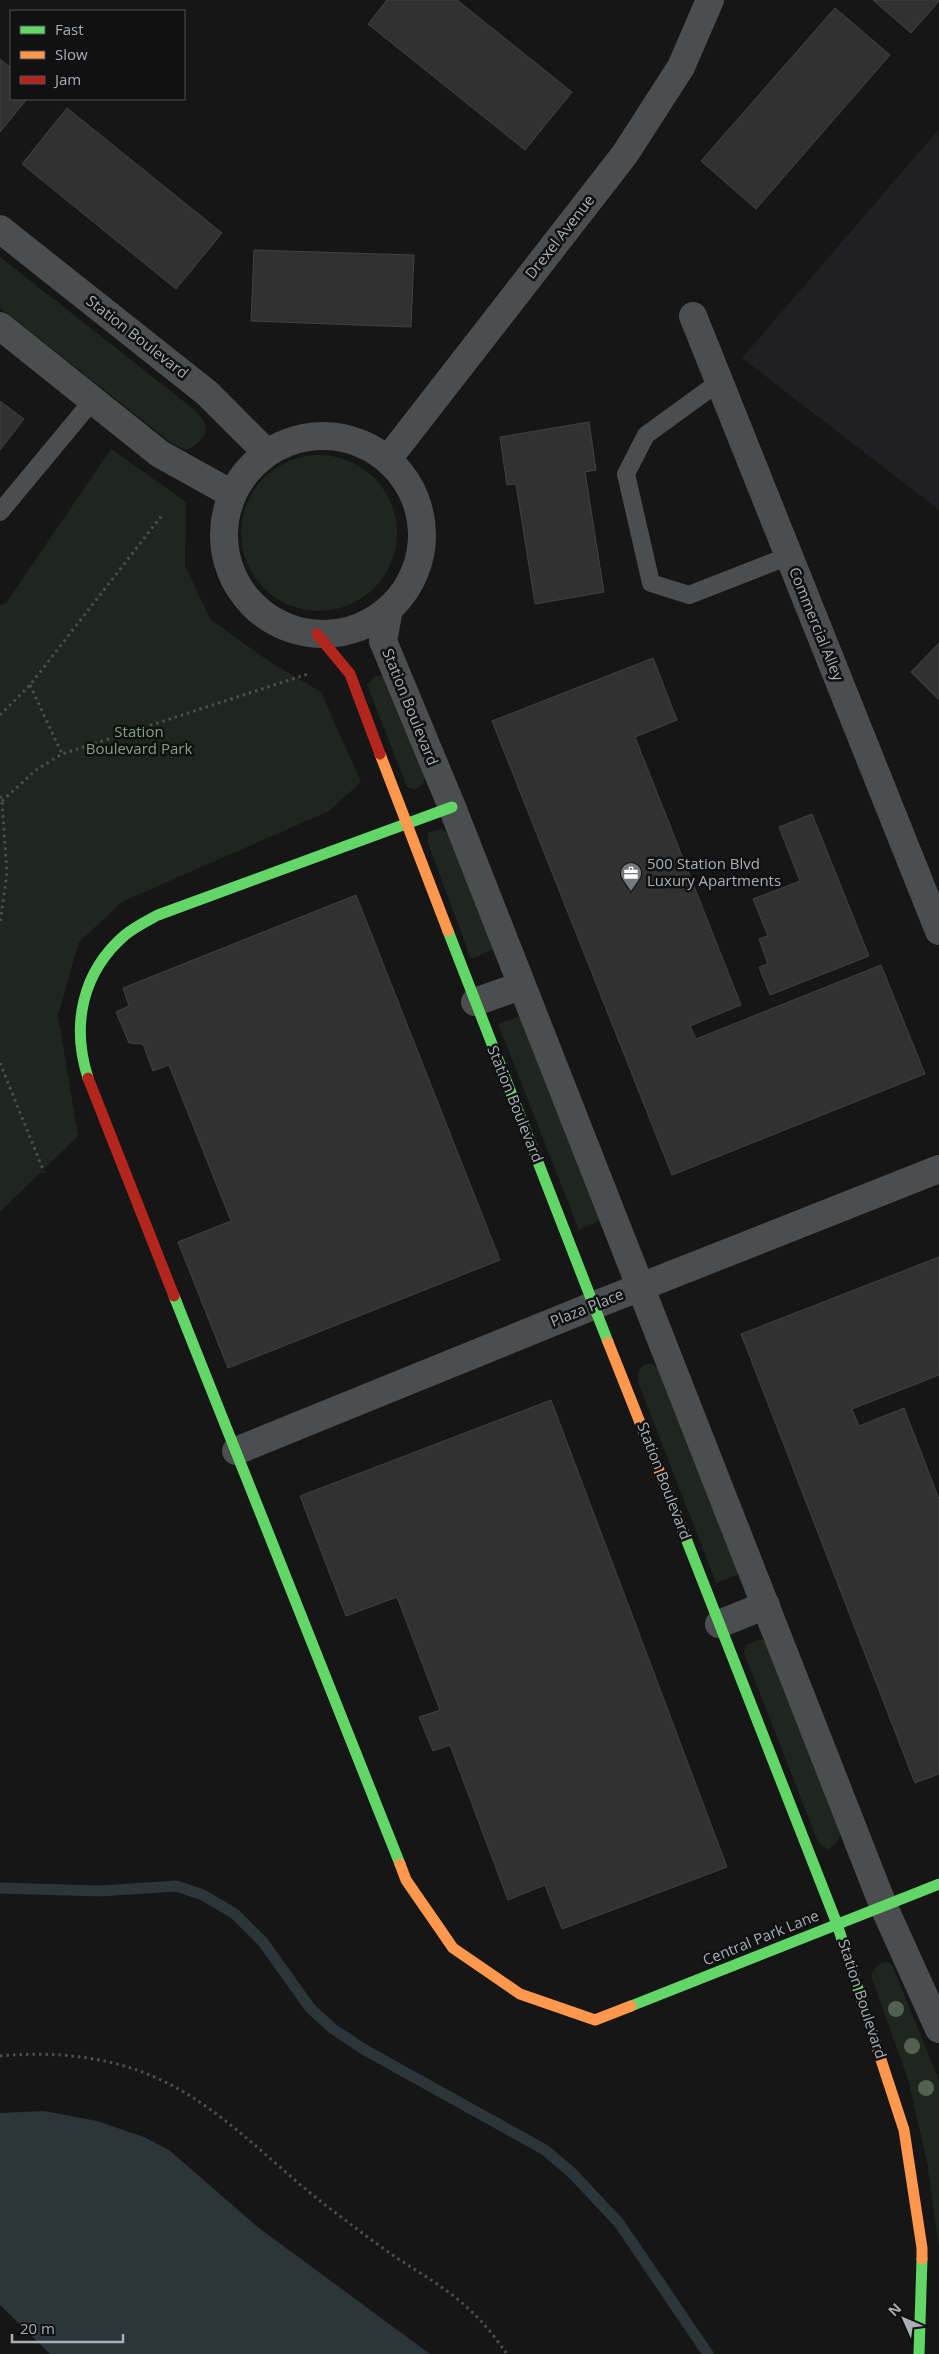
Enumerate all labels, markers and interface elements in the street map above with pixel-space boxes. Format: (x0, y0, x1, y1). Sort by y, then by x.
legend (10, 10, 185, 100)
text: Fast (55, 19, 84, 39)
text: Slow (55, 44, 88, 64)
text: Jam (53, 69, 81, 89)
street label: Drexel Avenue (520, 190, 598, 283)
street label: Station Boulevard (82, 290, 193, 382)
street label: Commercial Alley (785, 564, 849, 684)
street label: Station Boulevard (378, 645, 444, 768)
park label: Station Boulevard Park (86, 721, 192, 758)
place label: 500 Station Blvd Luxury Apartments (647, 853, 781, 890)
office icon: 500 Station Blvd Luxury Apartments (619, 861, 643, 892)
street label: Station Boulevard (483, 1042, 549, 1165)
street label: Plaza Place (547, 1283, 626, 1331)
street label: Station Boulevard (633, 1419, 697, 1542)
street label: Central Park Lane (700, 1905, 822, 1970)
street label: Station Boulevard (834, 1936, 892, 2061)
north arrow (879, 2294, 929, 2344)
text: N (884, 2299, 905, 2320)
scale bar (12, 2312, 124, 2344)
text: 20 m (20, 2318, 55, 2338)

